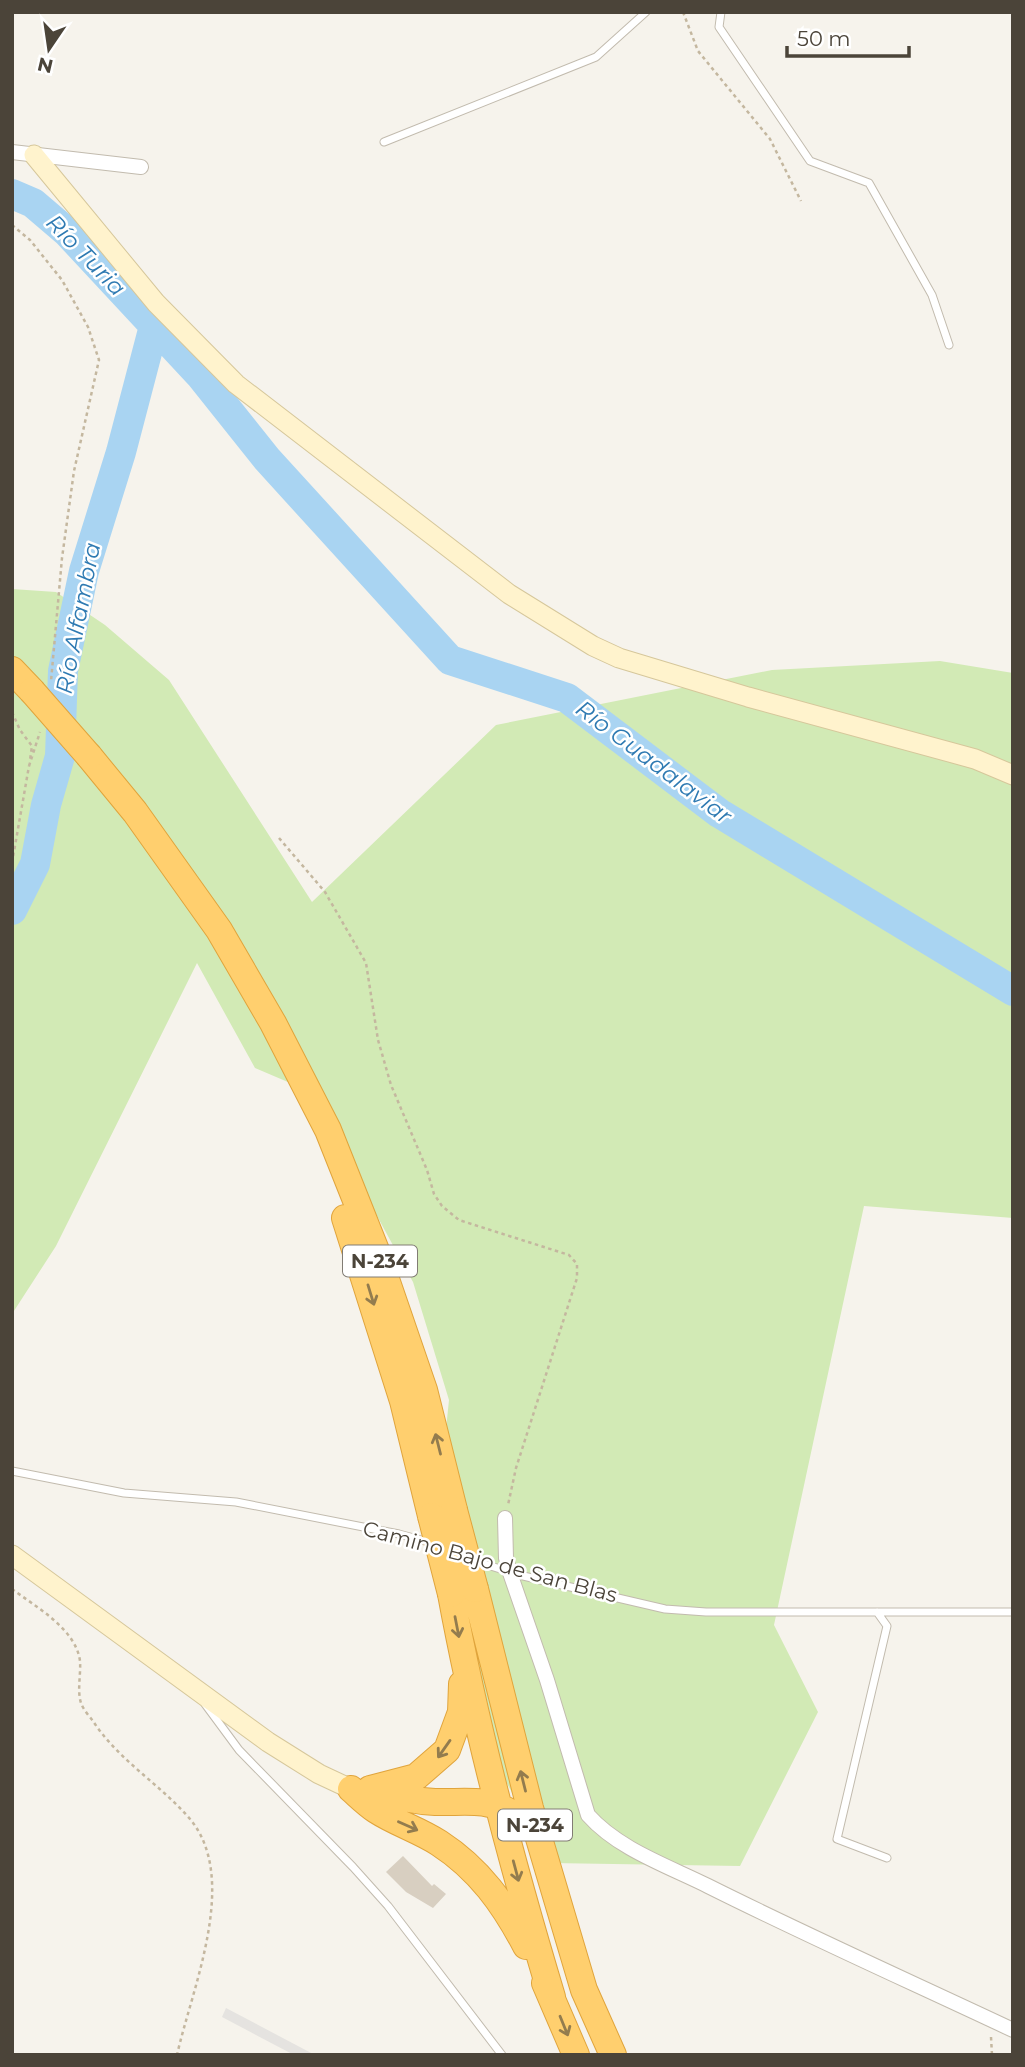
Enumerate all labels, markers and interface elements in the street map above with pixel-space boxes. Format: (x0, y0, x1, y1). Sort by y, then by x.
north arrow (14, 14, 84, 84)
scale bar (787, 14, 909, 58)
text: 50 m (797, 26, 851, 51)
text: N (35, 52, 55, 78)
water label: Río Turia (40, 208, 132, 302)
water label: Río Alfambra (50, 540, 106, 696)
water label: Río Guadalaviar (570, 694, 738, 830)
road number: N-234 (343, 1246, 417, 1276)
one-way arrow (365, 1283, 378, 1305)
one-way arrow (431, 1433, 444, 1456)
street label: Camino Bajo de San Blas (360, 1516, 620, 1608)
one-way arrow (451, 1616, 464, 1638)
one-way arrow (437, 1740, 452, 1759)
one-way arrow (516, 1770, 529, 1793)
road number: N-234 (498, 1810, 572, 1840)
one-way arrow (397, 1820, 418, 1833)
one-way arrow (510, 1859, 523, 1881)
one-way arrow (559, 2014, 572, 2036)

